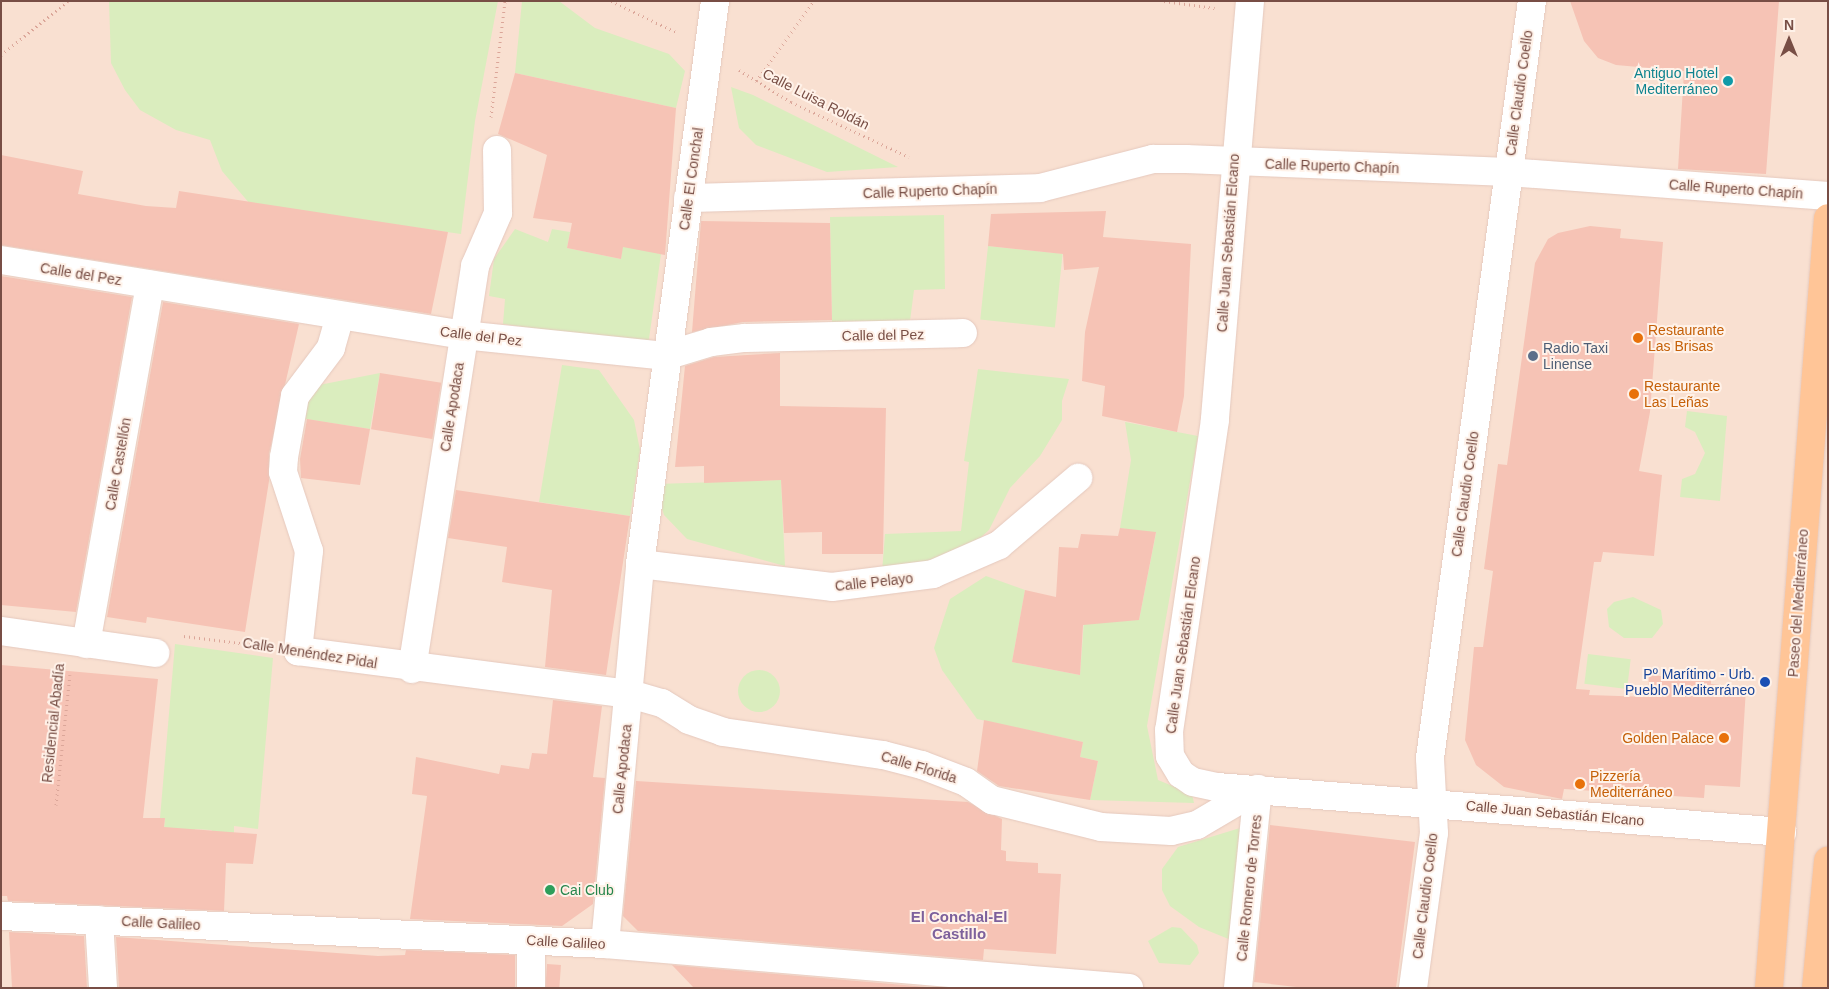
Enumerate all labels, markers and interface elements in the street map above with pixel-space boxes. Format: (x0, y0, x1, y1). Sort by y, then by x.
north arrow (1764, 15, 1814, 65)
text: N (1784, 17, 1794, 33)
street label: Calle Claudio Coello (1502, 29, 1536, 157)
street label: Calle Luisa Roldán (760, 65, 872, 133)
place label: Antiguo Hotel Mediterráneo (1634, 65, 1718, 98)
marker: Antiguo Hotel Mediterráneo (1722, 75, 1734, 87)
street label: Calle El Conchal (675, 127, 707, 231)
street label: Calle Juan Sebastián Elcano (1213, 153, 1243, 333)
street label: Calle Ruperto Chapín (1264, 155, 1400, 177)
street label: Calle Ruperto Chapín (1668, 176, 1804, 202)
street label: Calle Ruperto Chapín (862, 180, 998, 202)
street label: Calle del Pez (39, 259, 123, 289)
place label: Restaurante Las Brisas (1648, 322, 1724, 354)
street label: Calle del Pez (439, 323, 523, 349)
street label: Calle del Pez (842, 326, 924, 344)
marker: Restaurante Las Brisas (1632, 332, 1644, 344)
place label: Radio Taxi Linense (1543, 340, 1608, 372)
marker: Radio Taxi Linense (1527, 350, 1539, 362)
street label: Calle Apodaca (437, 361, 467, 453)
place label: Restaurante Las Leñas (1644, 378, 1720, 411)
marker: Restaurante Las Leñas (1628, 388, 1640, 400)
street label: Calle Castellón (102, 416, 134, 512)
street label: Calle Claudio Coello (1448, 430, 1482, 558)
street label: Paseo del Mediterráneo (1784, 528, 1812, 678)
street label: Calle Juan Sebastián Elcano (1162, 555, 1204, 735)
street label: Calle Pelayo (834, 570, 914, 594)
street label: Calle Menéndez Pidal (241, 634, 379, 672)
street label: Residencial Abadía (38, 662, 68, 784)
place label: Pº Marítimo - Urb. Pueblo Mediterráneo (1625, 666, 1755, 699)
marker: Pº Marítimo - Urb. Pueblo Mediterráneo (1759, 676, 1771, 688)
street label: Calle Apodaca (609, 723, 635, 815)
place label: Golden Palace (1622, 730, 1714, 746)
marker: Golden Palace (1718, 732, 1730, 744)
street label: Calle Florida (879, 747, 959, 787)
place label: Pizzería Mediterráneo (1590, 768, 1672, 800)
marker: Pizzería Mediterráneo (1574, 778, 1586, 790)
street label: Calle Juan Sebastián Elcano (1465, 797, 1645, 829)
street label: Calle Romero de Torres (1233, 814, 1265, 962)
street label: Calle Claudio Coello (1409, 832, 1441, 960)
place label: Cai Club (560, 882, 614, 898)
marker: Cai Club (544, 884, 556, 896)
district label: El Conchal-El Castillo (911, 907, 1007, 942)
street label: Calle Galileo (121, 913, 201, 933)
street label: Calle Galileo (526, 932, 606, 952)

